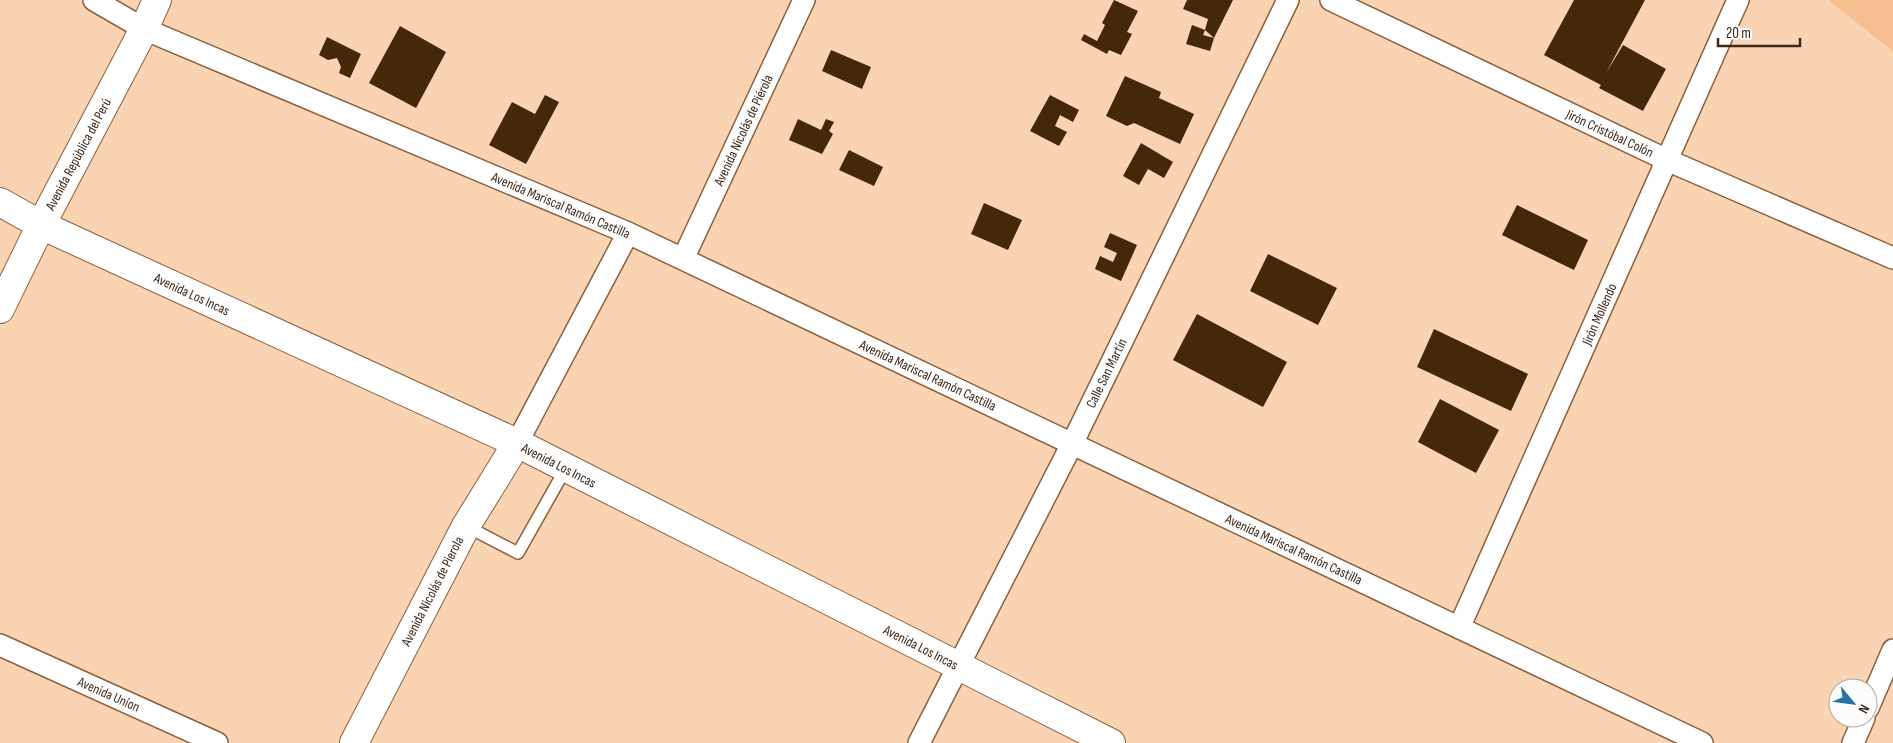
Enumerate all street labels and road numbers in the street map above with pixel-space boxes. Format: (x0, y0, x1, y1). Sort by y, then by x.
street label: Avenida Nicolás de Piérola (710, 72, 777, 189)
street label: Avenida República del Perú (41, 95, 115, 214)
street label: Jirón Cristóbal Colón (1562, 105, 1656, 161)
street label: Avenida Mariscal Ramón Castilla (488, 168, 633, 242)
street label: Avenida Los Incas (150, 269, 232, 319)
street label: Jirón Mollendo (1578, 280, 1621, 349)
street label: Avenida Mariscal Ramón Castilla (856, 336, 999, 415)
street label: Calle San Martín (1082, 336, 1131, 411)
street label: Avenida Los Incas (518, 439, 599, 492)
street label: Avenida Mariscal Ramón Castilla (1222, 510, 1365, 589)
street label: Avenida Nicolás de Pierola (397, 534, 467, 650)
street label: Avenida Los Incas (880, 621, 961, 674)
street label: Avenida Uníon (74, 673, 142, 716)

